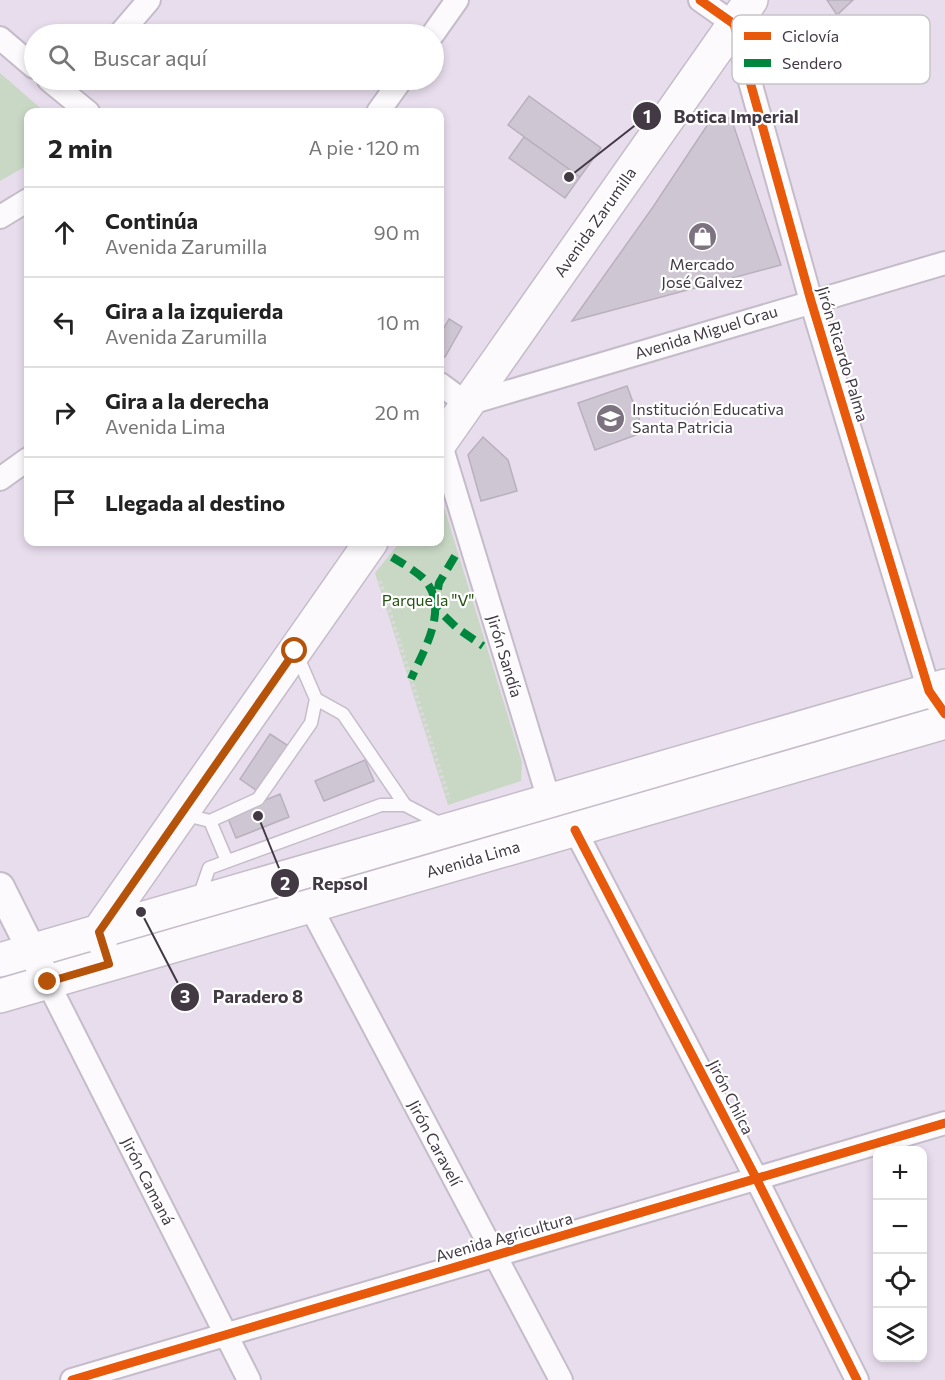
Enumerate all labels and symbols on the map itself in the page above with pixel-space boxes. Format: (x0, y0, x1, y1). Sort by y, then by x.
legend (732, 15, 930, 84)
text: Ciclovía (782, 26, 839, 45)
text: Sendero (782, 53, 842, 72)
callout: Botica Imperial (632, 98, 811, 134)
text: 1 (643, 105, 651, 127)
text: Botica Imperial (673, 105, 799, 127)
street label: Avenida Zarumilla (550, 163, 640, 280)
shop icon: Mercado José Galvez (686, 220, 718, 252)
place label: Mercado José Galvez (661, 254, 743, 291)
street label: Jirón Ricardo Palma (814, 284, 873, 424)
street label: Avenida Miguel Grau (632, 301, 780, 362)
place label: Institución Educativa Santa Patricia (632, 399, 784, 436)
school or university icon: Institución Educativa Santa Patricia (595, 402, 627, 434)
park label: Parque la "V" (382, 590, 474, 609)
street label: Jirón Sandía (484, 612, 527, 699)
route start (281, 637, 307, 663)
street label: Avenida Lima (424, 836, 522, 881)
callout: Repsol (270, 865, 379, 901)
text: 2 (280, 872, 290, 894)
text: Repsol (312, 872, 368, 894)
route end (34, 968, 60, 994)
callout: Paradero 8 (170, 979, 315, 1015)
text: 3 (180, 985, 190, 1007)
text: Paradero 8 (213, 985, 303, 1007)
street label: Jirón Chilca (705, 1056, 758, 1137)
street label: Jirón Caravelí (405, 1096, 467, 1190)
street label: Jirón Camaná (118, 1134, 179, 1228)
street label: Avenida Agricultura (433, 1208, 575, 1265)

